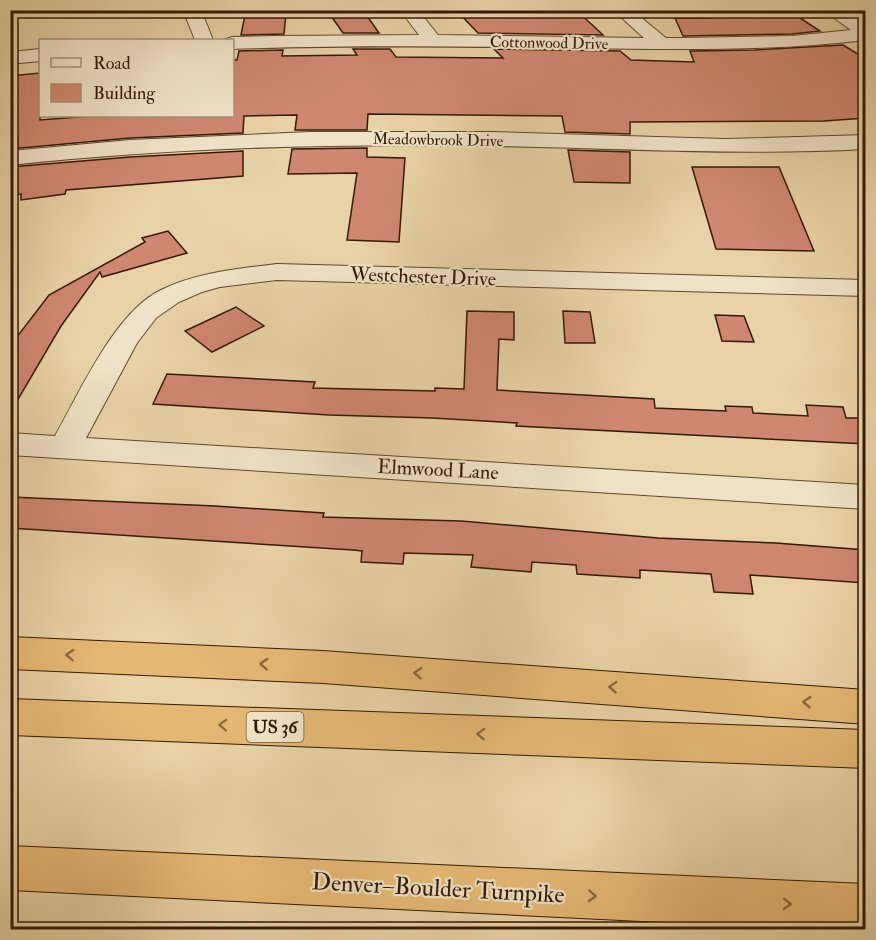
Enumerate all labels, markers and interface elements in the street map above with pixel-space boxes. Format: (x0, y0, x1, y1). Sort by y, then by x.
street label: Cottonwood Drive (490, 32, 609, 54)
legend (39, 39, 234, 117)
text: Road (93, 52, 131, 75)
text: Building (93, 82, 156, 105)
street label: Meadowbrook Drive (373, 129, 504, 151)
street label: Westchester Drive (348, 261, 497, 292)
street label: Elmwood Lane (377, 454, 499, 485)
one-way arrow (65, 649, 74, 662)
one-way arrow (260, 658, 269, 671)
one-way arrow (414, 667, 423, 680)
one-way arrow (608, 681, 617, 694)
one-way arrow (803, 696, 812, 709)
road number: US 36 (246, 712, 304, 742)
one-way arrow (218, 718, 227, 731)
one-way arrow (476, 728, 485, 741)
street label: Denver–Boulder Turnpike (311, 866, 565, 911)
one-way arrow (587, 889, 596, 902)
one-way arrow (782, 898, 791, 911)

